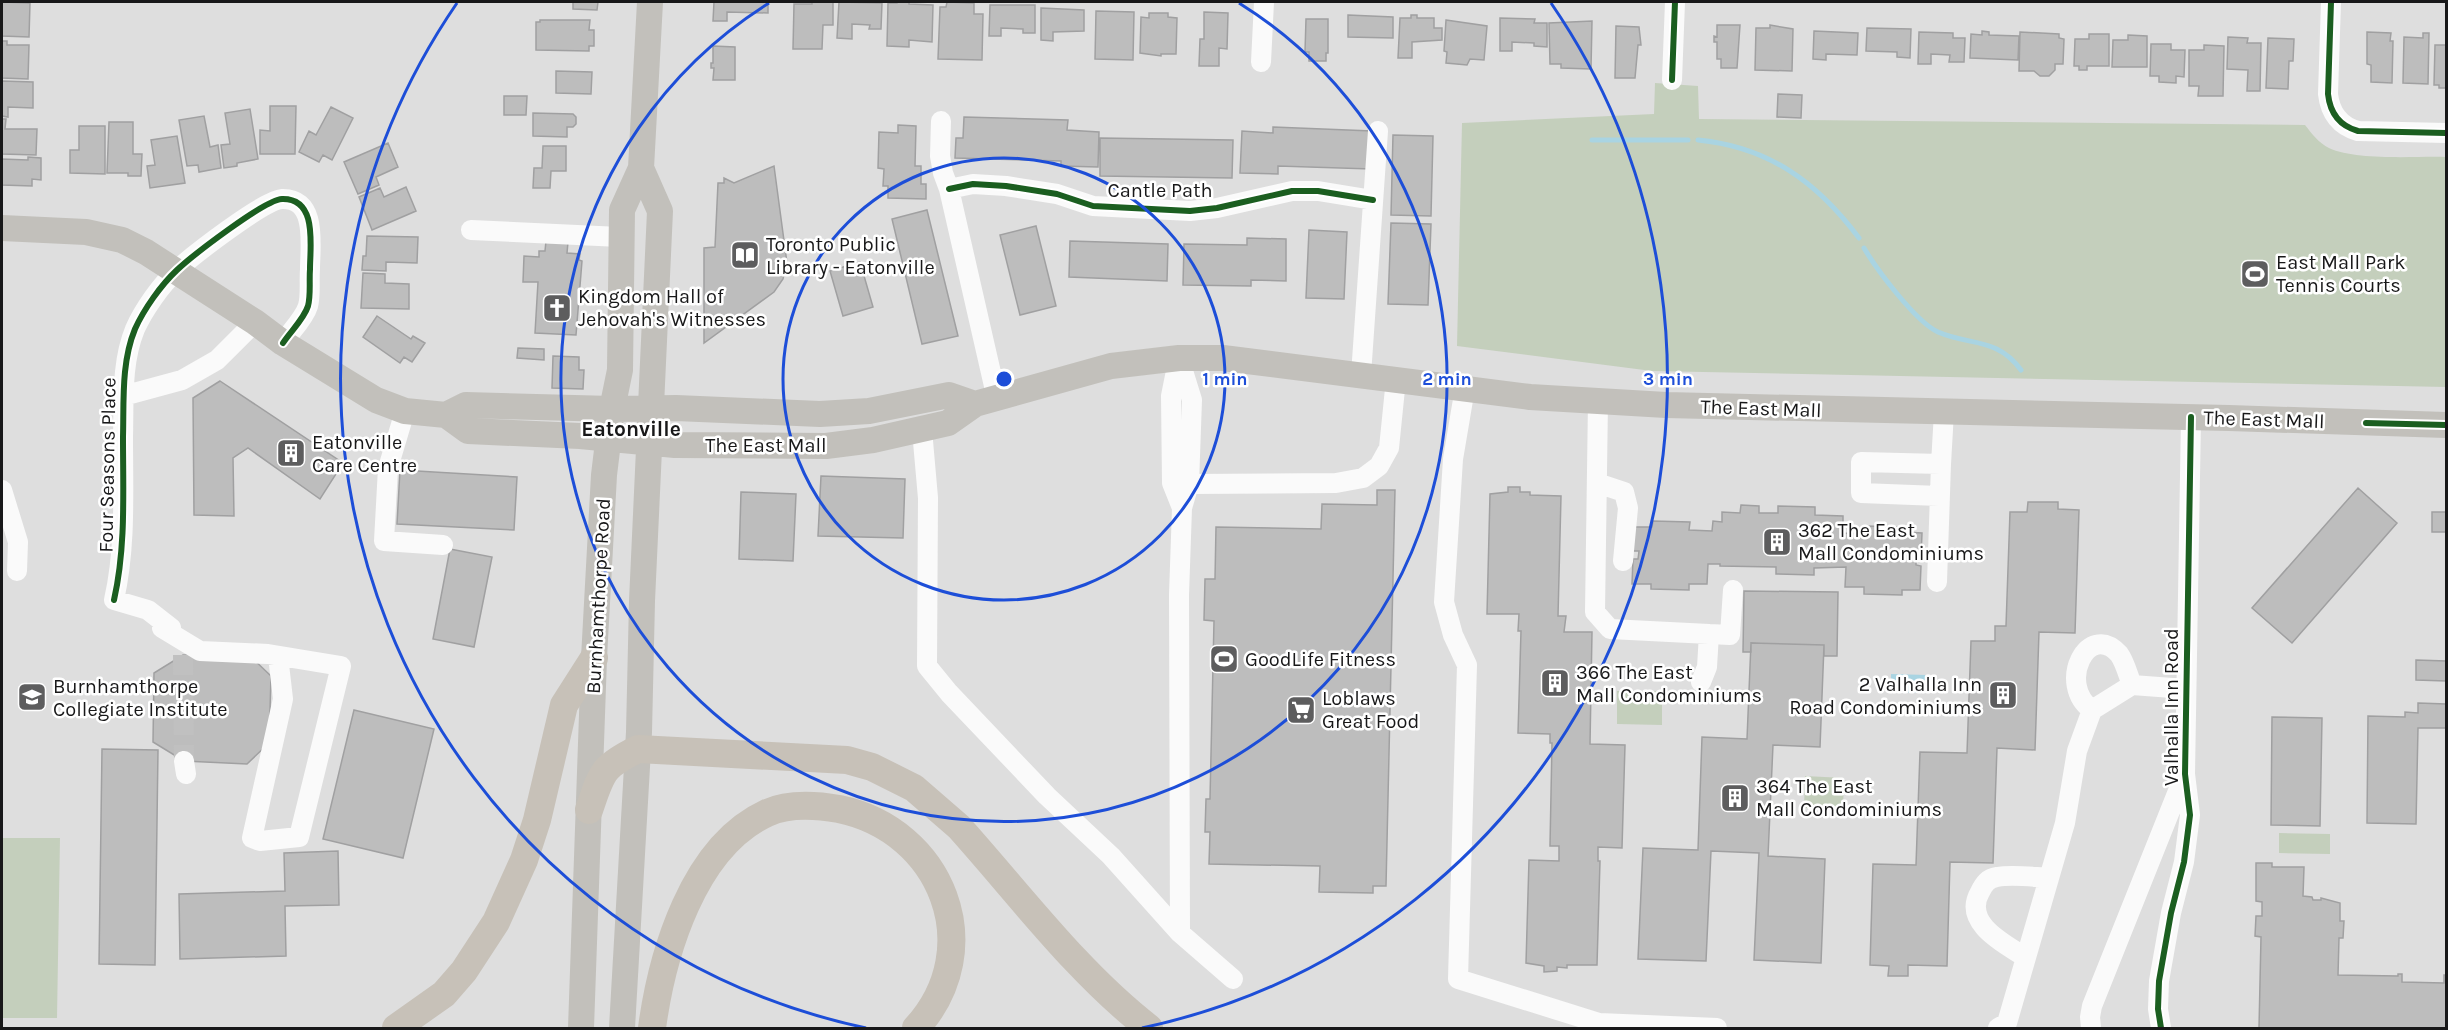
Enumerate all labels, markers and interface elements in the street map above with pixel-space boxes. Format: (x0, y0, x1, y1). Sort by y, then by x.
street label: Cantle Path (1107, 179, 1213, 202)
place label: Toronto Public Library - Eatonville (766, 233, 935, 279)
library icon: Toronto Public Library - Eatonville (729, 239, 761, 271)
place label: East Mall Park Tennis Courts (2276, 251, 2406, 297)
sports icon: East Mall Park Tennis Courts (2239, 258, 2271, 290)
place label: Kingdom Hall of Jehovah's Witnesses (578, 285, 766, 331)
church icon: Kingdom Hall of Jehovah's Witnesses (541, 292, 573, 324)
text: 1 min (1202, 368, 1248, 390)
text: 2 min (1422, 368, 1472, 390)
text: 3 min (1643, 368, 1693, 390)
centre of rings (994, 369, 1014, 389)
street label: Four Seasons Place (94, 377, 121, 553)
street label: The East Mall (1700, 395, 1822, 422)
street label: The East Mall (2203, 406, 2325, 433)
district label: Eatonville (581, 417, 681, 441)
place label: Eatonville Care Centre (312, 431, 417, 477)
street label: The East Mall (705, 434, 827, 457)
building icon: Eatonville Care Centre (275, 437, 307, 469)
street label: Burnhamthorpe Road (582, 497, 615, 695)
place label: 362 The East Mall Condominiums (1798, 519, 1984, 565)
building icon: 362 The East Mall Condominiums (1761, 526, 1793, 558)
street label: Valhalla Inn Road (2160, 628, 2183, 786)
sports icon: GoodLife Fitness (1208, 643, 1240, 675)
place label: GoodLife Fitness (1245, 648, 1396, 671)
place label: 366 The East Mall Condominiums (1576, 661, 1762, 707)
building icon: 366 The East Mall Condominiums (1539, 667, 1571, 699)
place label: 2 Valhalla Inn Road Condominiums (1789, 673, 1982, 719)
place label: Burnhamthorpe Collegiate Institute (53, 675, 228, 721)
building icon: 2 Valhalla Inn Road Condominiums (1987, 679, 2019, 711)
school or university icon: Burnhamthorpe Collegiate Institute (16, 681, 48, 713)
place label: Loblaws Great Food (1322, 687, 1419, 733)
supermarket icon: Loblaws Great Food (1285, 694, 1317, 726)
place label: 364 The East Mall Condominiums (1756, 775, 1942, 821)
building icon: 364 The East Mall Condominiums (1719, 782, 1751, 814)

